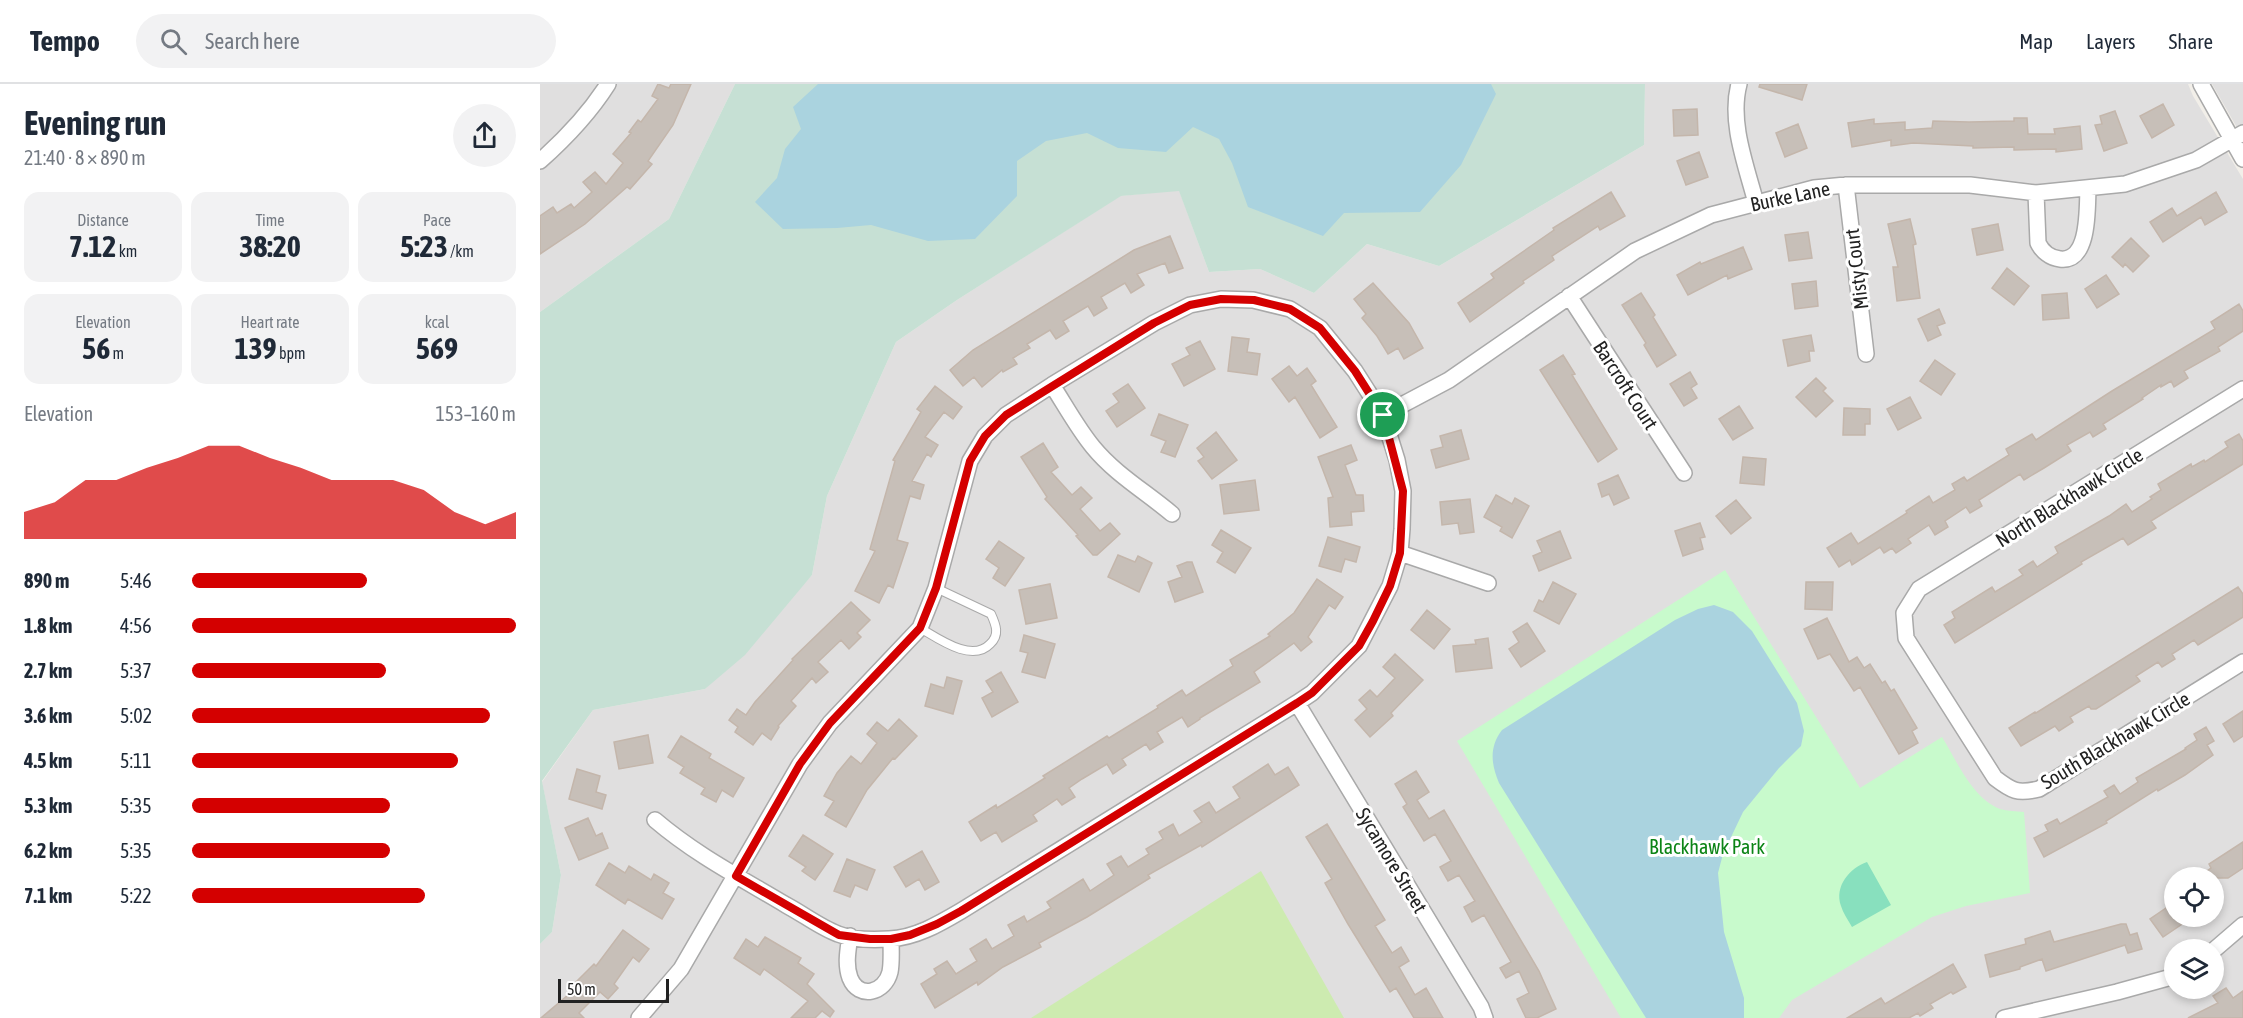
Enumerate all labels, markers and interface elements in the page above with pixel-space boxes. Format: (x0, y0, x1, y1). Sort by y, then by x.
search box (136, 14, 556, 68)
text: Tempo (30, 25, 100, 57)
icon: search (157, 25, 190, 58)
text: Search here (205, 28, 300, 54)
text: Map (2019, 29, 2053, 53)
text: Layers (2086, 29, 2136, 53)
text: Share (2169, 29, 2213, 53)
text: Evening run (24, 104, 166, 142)
button: share (453, 104, 516, 167)
text: 21:40 · 8 × 890 m (24, 146, 146, 169)
street label: Burke Lane (1748, 176, 1832, 216)
text: Distance (77, 211, 129, 229)
text: Time (255, 211, 285, 229)
text: Pace (423, 211, 451, 229)
street label: Misty Court (1840, 227, 1872, 311)
text: 7.12 (69, 229, 116, 263)
text: 38:20 (239, 229, 301, 263)
text: 5:23 (400, 229, 448, 263)
text: km (116, 242, 137, 260)
text: /km (448, 242, 474, 260)
text: Elevation (75, 313, 131, 331)
text: Heart rate (241, 313, 299, 331)
text: kcal (425, 313, 449, 331)
text: 56 (82, 331, 110, 365)
text: 139 (234, 331, 277, 365)
text: 569 (416, 331, 458, 365)
street label: Barcroft Court (1589, 336, 1663, 434)
text: m (110, 344, 124, 362)
text: bpm (277, 344, 306, 362)
pin (1357, 389, 1408, 440)
icon: arrive (1366, 398, 1399, 431)
text: Elevation (24, 402, 93, 425)
text: 153–160 m (435, 402, 516, 425)
street label: North Blackhawk Circle (1991, 442, 2147, 552)
text: 890 m (24, 569, 69, 592)
text: 5:46 (120, 569, 152, 592)
text: 1.8 km (24, 614, 72, 637)
text: 4:56 (120, 614, 152, 637)
text: 2.7 km (24, 659, 72, 682)
text: 5:37 (120, 659, 152, 682)
street label: South Blackhawk Circle (2036, 686, 2194, 794)
text: 3.6 km (24, 704, 72, 727)
text: 5:02 (120, 704, 152, 727)
text: 4.5 km (24, 749, 72, 772)
text: 5:11 (120, 749, 152, 772)
text: 5.3 km (24, 794, 72, 817)
text: 5:35 (120, 794, 152, 817)
street label: Sycamore Street (1352, 803, 1432, 917)
park label: Blackhawk Park (1649, 835, 1765, 858)
text: 6.2 km (24, 839, 72, 862)
text: 5:35 (120, 839, 152, 862)
map controls (2164, 867, 2224, 999)
button: locate (2164, 867, 2224, 927)
text: 7.1 km (24, 884, 72, 907)
text: 5:22 (120, 884, 152, 907)
button: layers (2164, 939, 2224, 999)
scale bar (558, 976, 669, 1004)
text: 50 m (567, 980, 596, 998)

